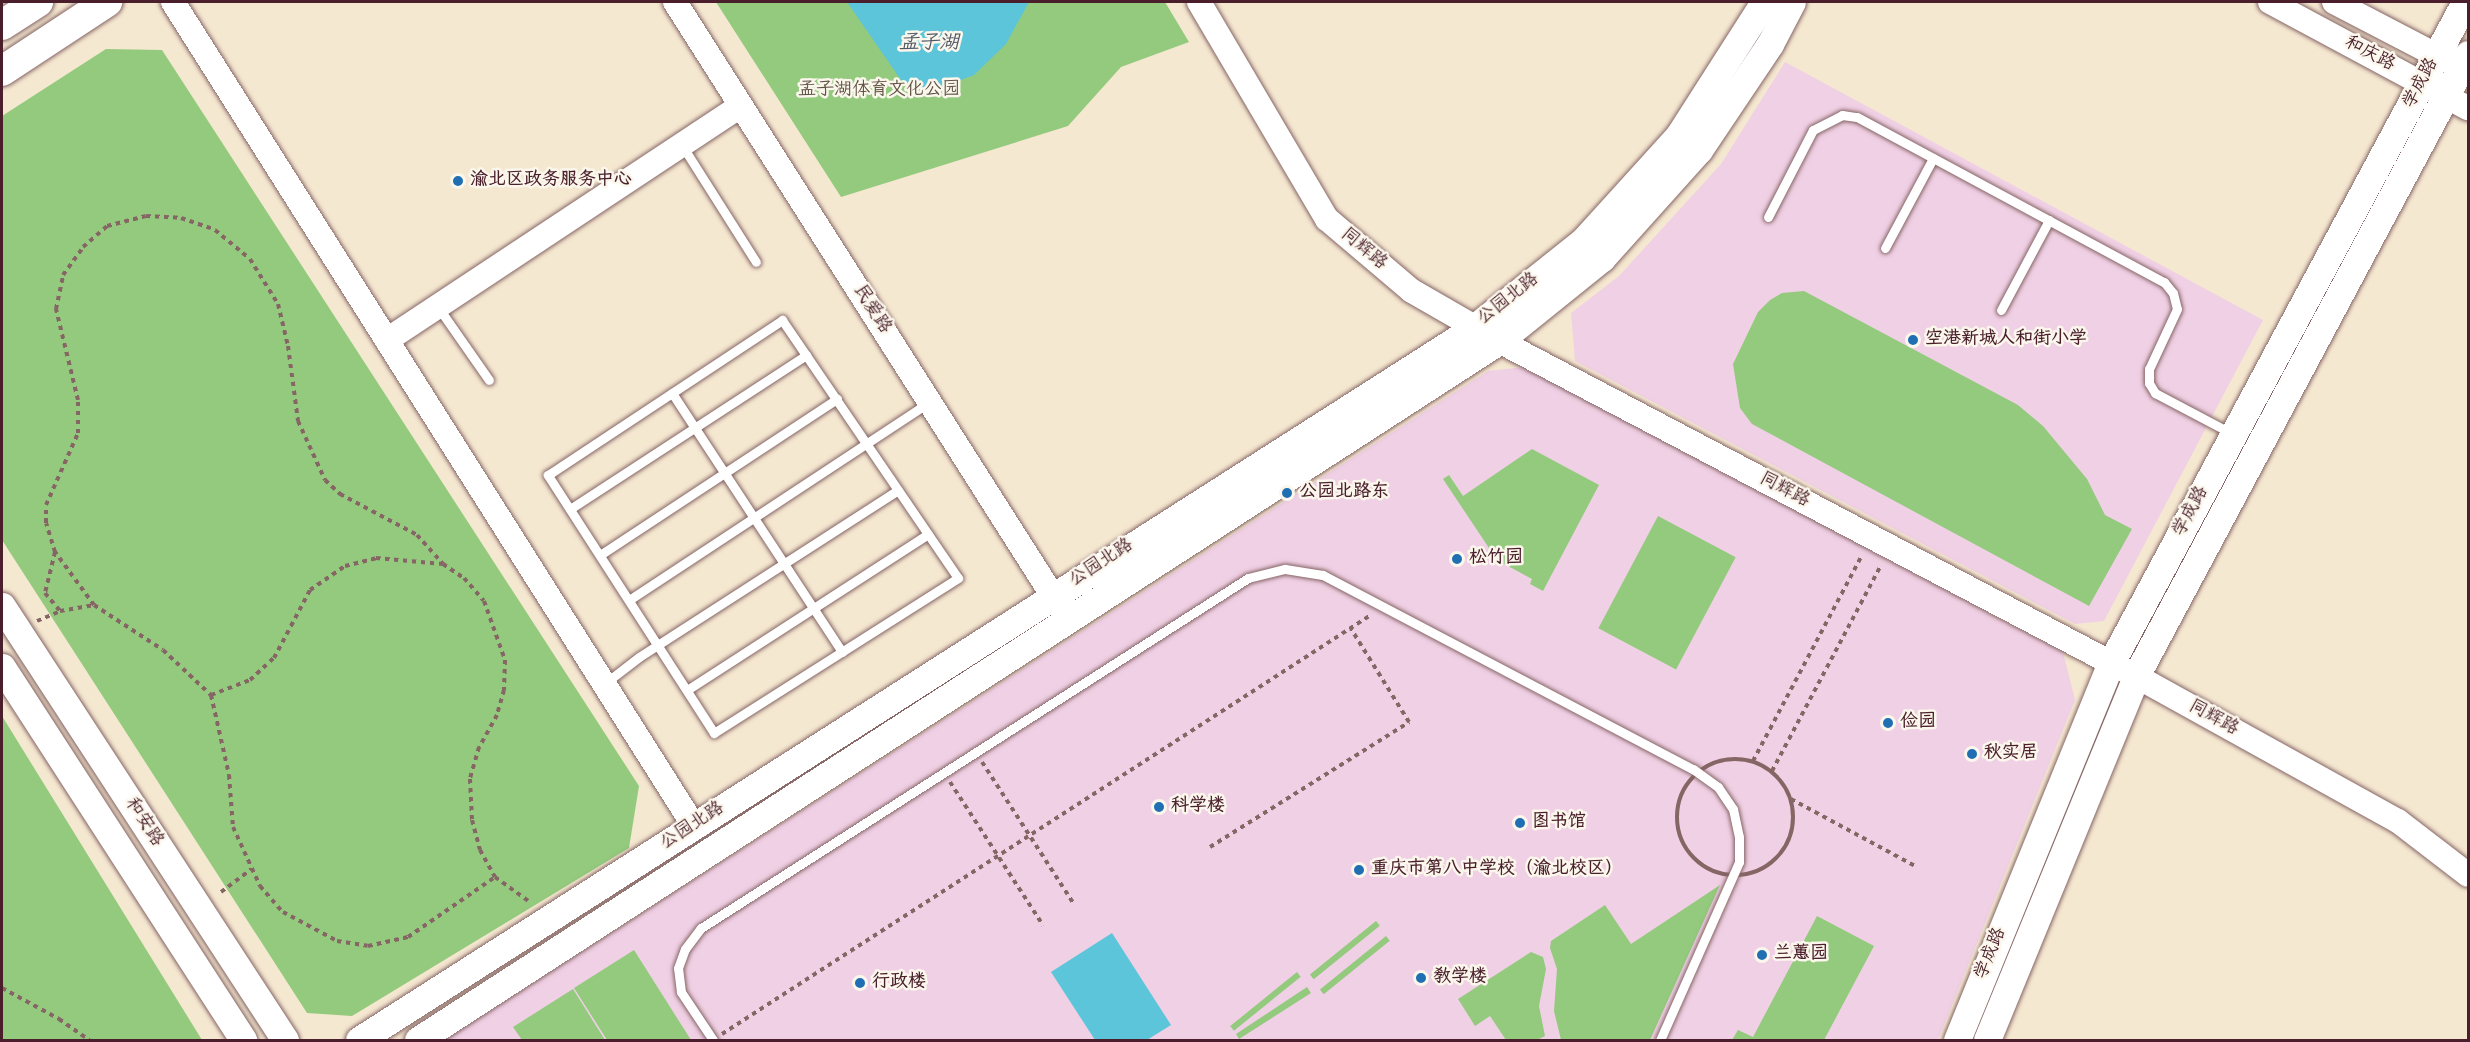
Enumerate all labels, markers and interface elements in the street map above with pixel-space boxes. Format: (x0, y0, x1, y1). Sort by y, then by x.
water label: 孟子湖 (899, 32, 959, 56)
street label: 和庆路 (2340, 33, 2398, 77)
street label: 学成路 (2400, 55, 2444, 113)
park label: 孟子湖体育文化公园 (798, 80, 960, 102)
place label: 渝北区政务服务中心 (470, 170, 632, 192)
marker: 渝北区政务服务中心 (451, 174, 465, 188)
street label: 同辉路 (1335, 224, 1391, 276)
street label: 公园北路 (1474, 269, 1544, 331)
street label: 民爱路 (847, 281, 895, 339)
place label: 空港新城人和街小学 (1925, 329, 2087, 351)
marker: 空港新城人和街小学 (1906, 333, 1920, 347)
street label: 同辉路 (1755, 469, 1813, 513)
place label: 公园北路东 (1299, 482, 1389, 504)
street label: 学成路 (2170, 483, 2214, 541)
marker: 公园北路东 (1280, 486, 1294, 500)
street label: 公园北路 (1066, 535, 1138, 593)
place label: 松竹园 (1469, 548, 1523, 570)
marker: 松竹园 (1450, 552, 1464, 566)
street label: 同辉路 (2184, 696, 2242, 742)
place label: 俭园 (1900, 712, 1936, 734)
marker: 俭园 (1881, 716, 1895, 730)
place label: 秋实居 (1984, 743, 2038, 765)
marker: 秋实居 (1965, 747, 1979, 761)
street label: 和安路 (119, 794, 167, 852)
place label: 科学楼 (1171, 796, 1225, 818)
street label: 公园北路 (657, 798, 729, 856)
marker: 科学楼 (1152, 800, 1166, 814)
place label: 图书馆 (1532, 812, 1586, 834)
marker: 图书馆 (1513, 816, 1527, 830)
place label: 重庆市第八中学校（渝北校区） (1371, 859, 1623, 881)
marker: 重庆市第八中学校（渝北校区） (1352, 863, 1366, 877)
street label: 学成路 (1972, 925, 2012, 983)
place label: 兰蕙园 (1774, 944, 1828, 966)
marker: 兰蕙园 (1755, 948, 1769, 962)
place label: 教学楼 (1433, 967, 1487, 989)
marker: 教学楼 (1414, 971, 1428, 985)
place label: 行政楼 (872, 972, 926, 994)
marker: 行政楼 (853, 976, 867, 990)

